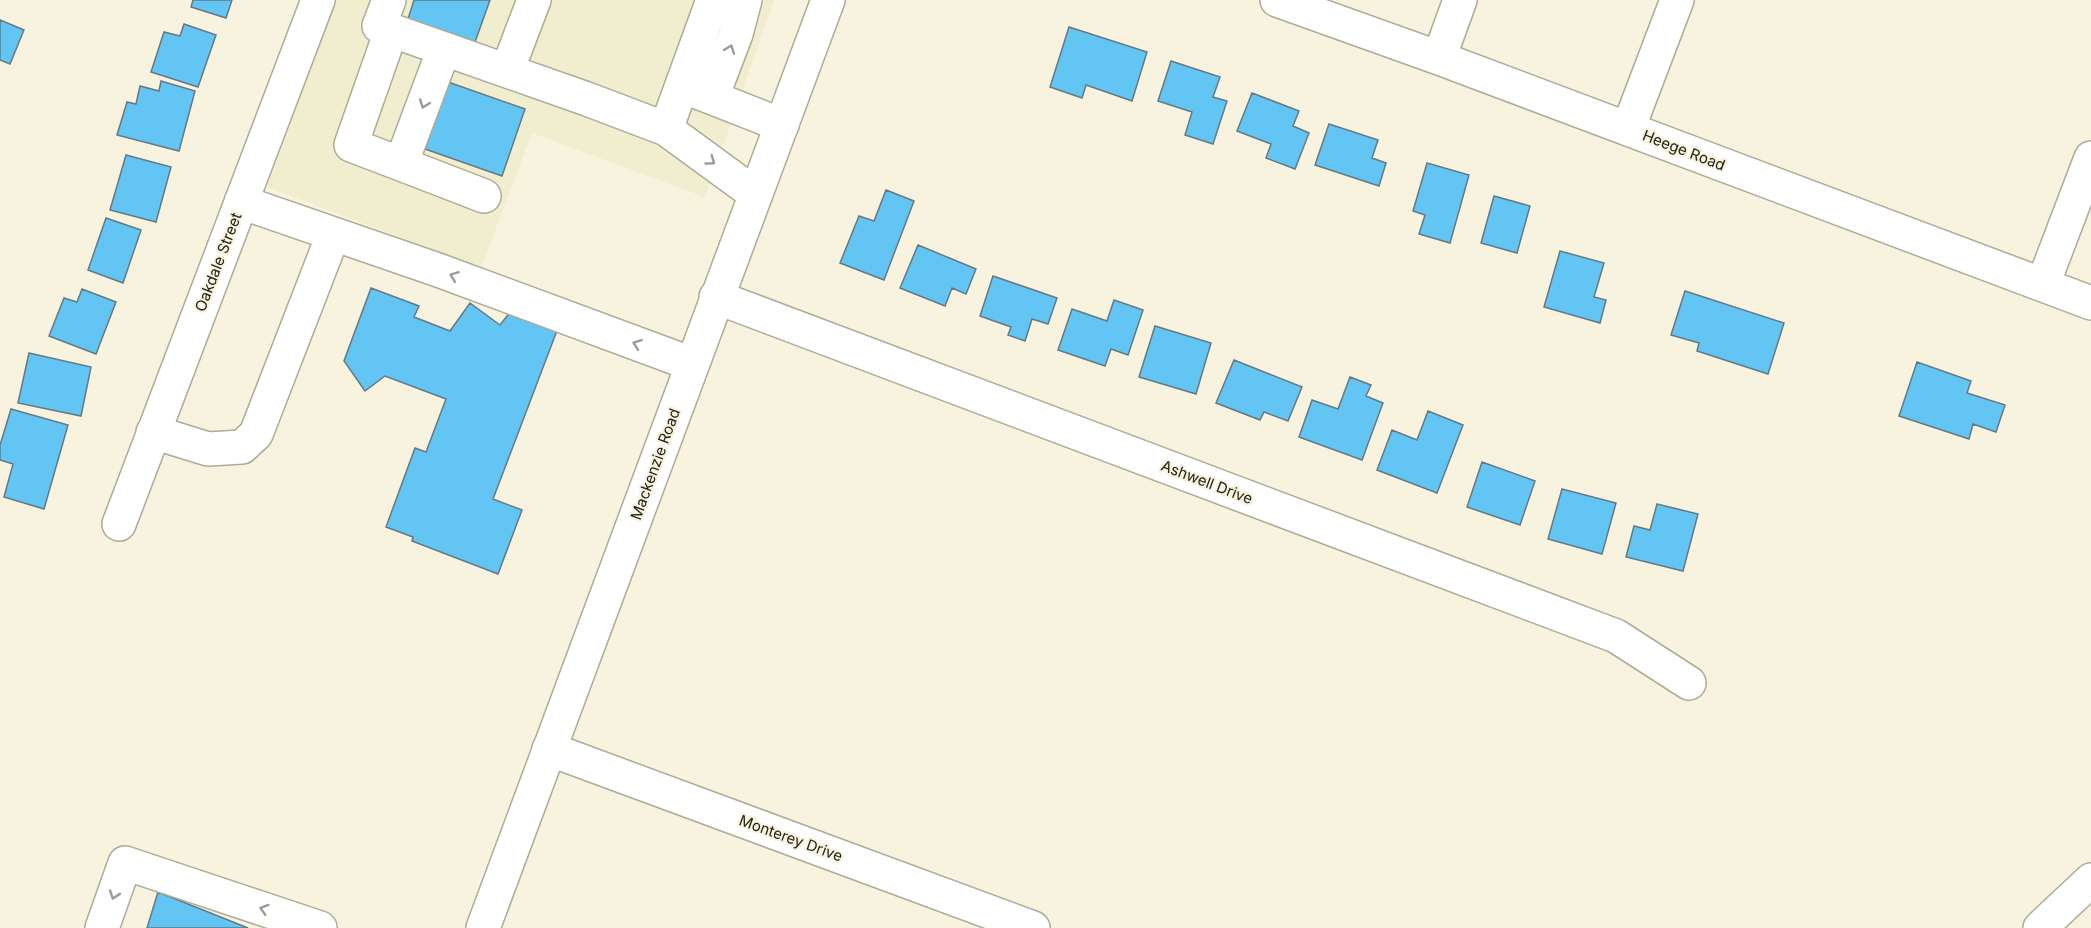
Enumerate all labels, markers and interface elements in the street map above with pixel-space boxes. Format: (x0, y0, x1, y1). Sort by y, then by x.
one-way arrow (723, 44, 735, 55)
one-way arrow (418, 98, 431, 109)
street label: Heege Road (1640, 126, 1728, 174)
one-way arrow (704, 154, 715, 165)
street label: Oakdale Street (190, 210, 246, 314)
one-way arrow (449, 271, 460, 284)
one-way arrow (632, 338, 643, 351)
street label: Mackenzie Road (626, 406, 684, 522)
street label: Ashwell Drive (1159, 456, 1255, 508)
street label: Monterey Drive (737, 810, 845, 866)
one-way arrow (108, 890, 121, 900)
one-way arrow (259, 904, 270, 917)

